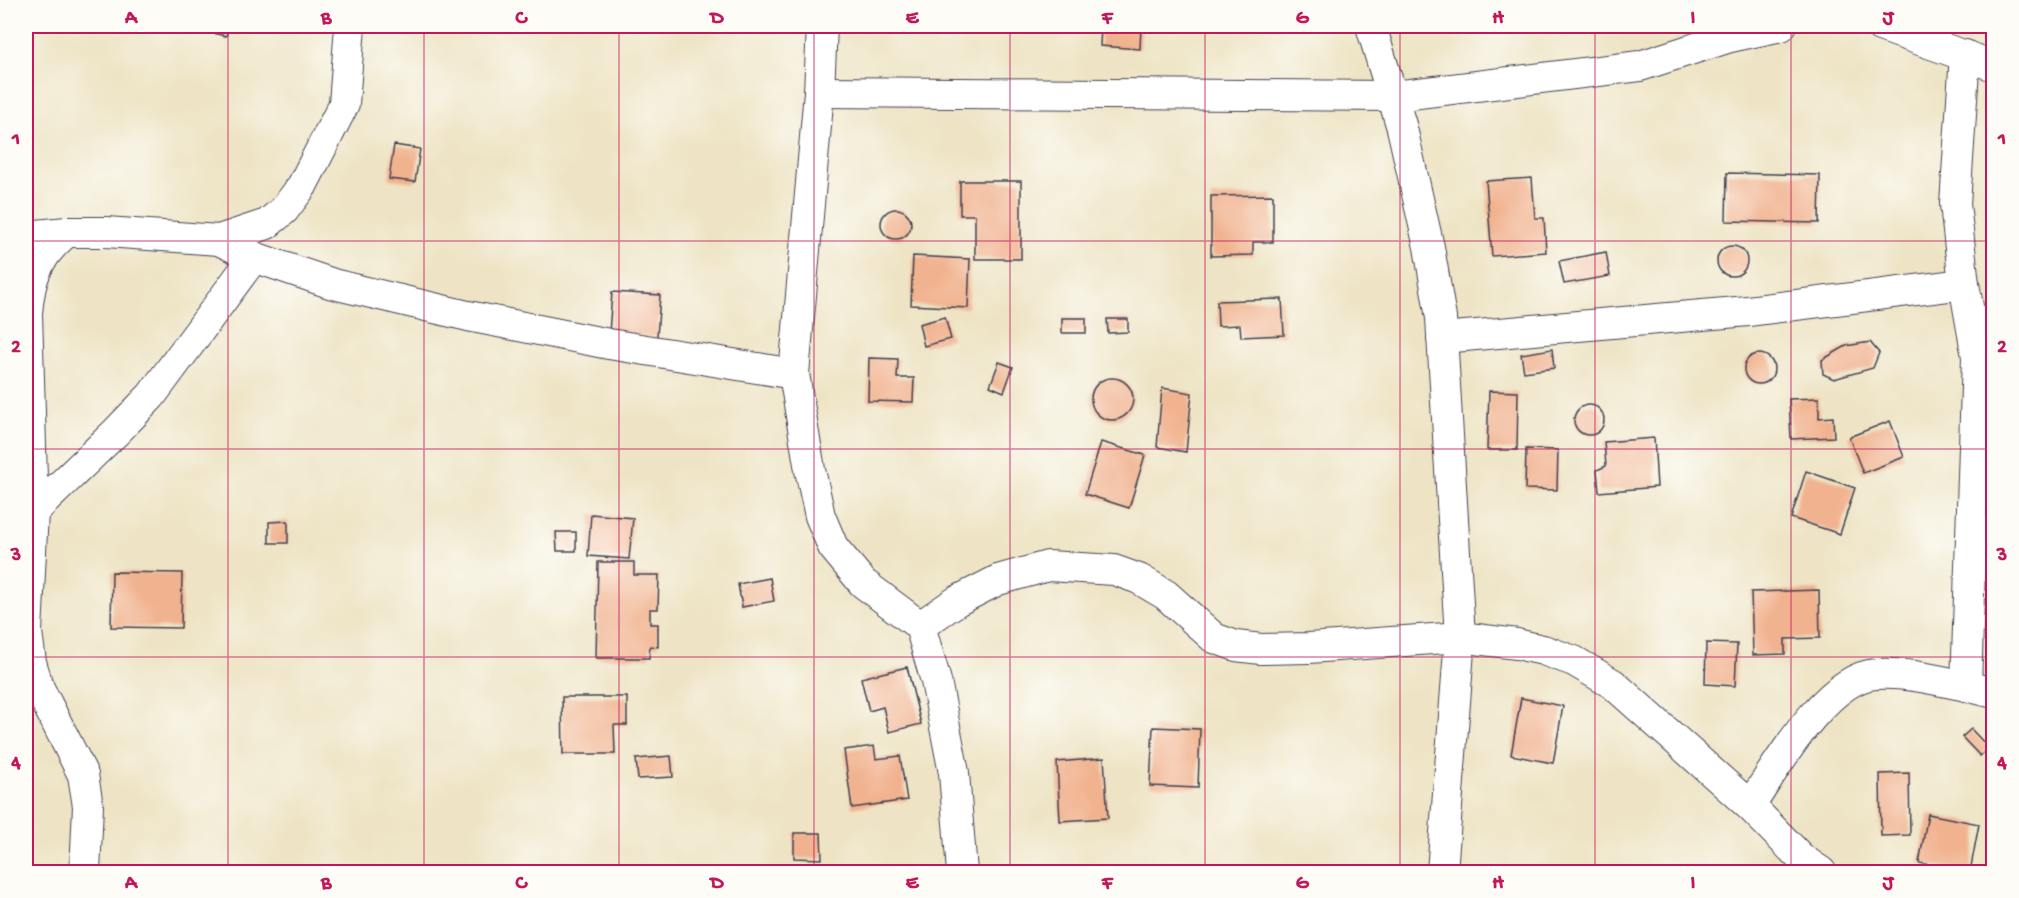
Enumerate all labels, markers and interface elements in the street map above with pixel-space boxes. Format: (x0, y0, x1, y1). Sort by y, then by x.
text: A (124, 8, 139, 31)
text: B (320, 8, 332, 31)
text: C (515, 8, 529, 31)
text: D (708, 8, 724, 31)
text: E (906, 8, 920, 31)
text: F (1101, 8, 1114, 31)
text: G (1296, 8, 1310, 31)
text: H (1492, 8, 1504, 31)
text: I (1691, 8, 1696, 31)
text: J (1882, 8, 1895, 31)
text: 1 (11, 129, 20, 152)
text: 1 (1997, 129, 2006, 152)
text: 2 (11, 337, 21, 360)
text: 2 (1997, 337, 2007, 360)
text: 3 (10, 545, 21, 568)
text: 3 (1996, 545, 2007, 568)
text: 4 (10, 753, 21, 776)
text: 4 (1996, 753, 2007, 776)
text: A (124, 873, 139, 896)
text: B (320, 873, 332, 896)
text: C (515, 873, 529, 896)
text: D (708, 873, 724, 896)
text: E (906, 873, 920, 896)
text: F (1101, 873, 1114, 896)
text: G (1296, 873, 1310, 896)
text: H (1492, 873, 1504, 896)
text: I (1691, 873, 1696, 896)
text: J (1882, 873, 1895, 896)

